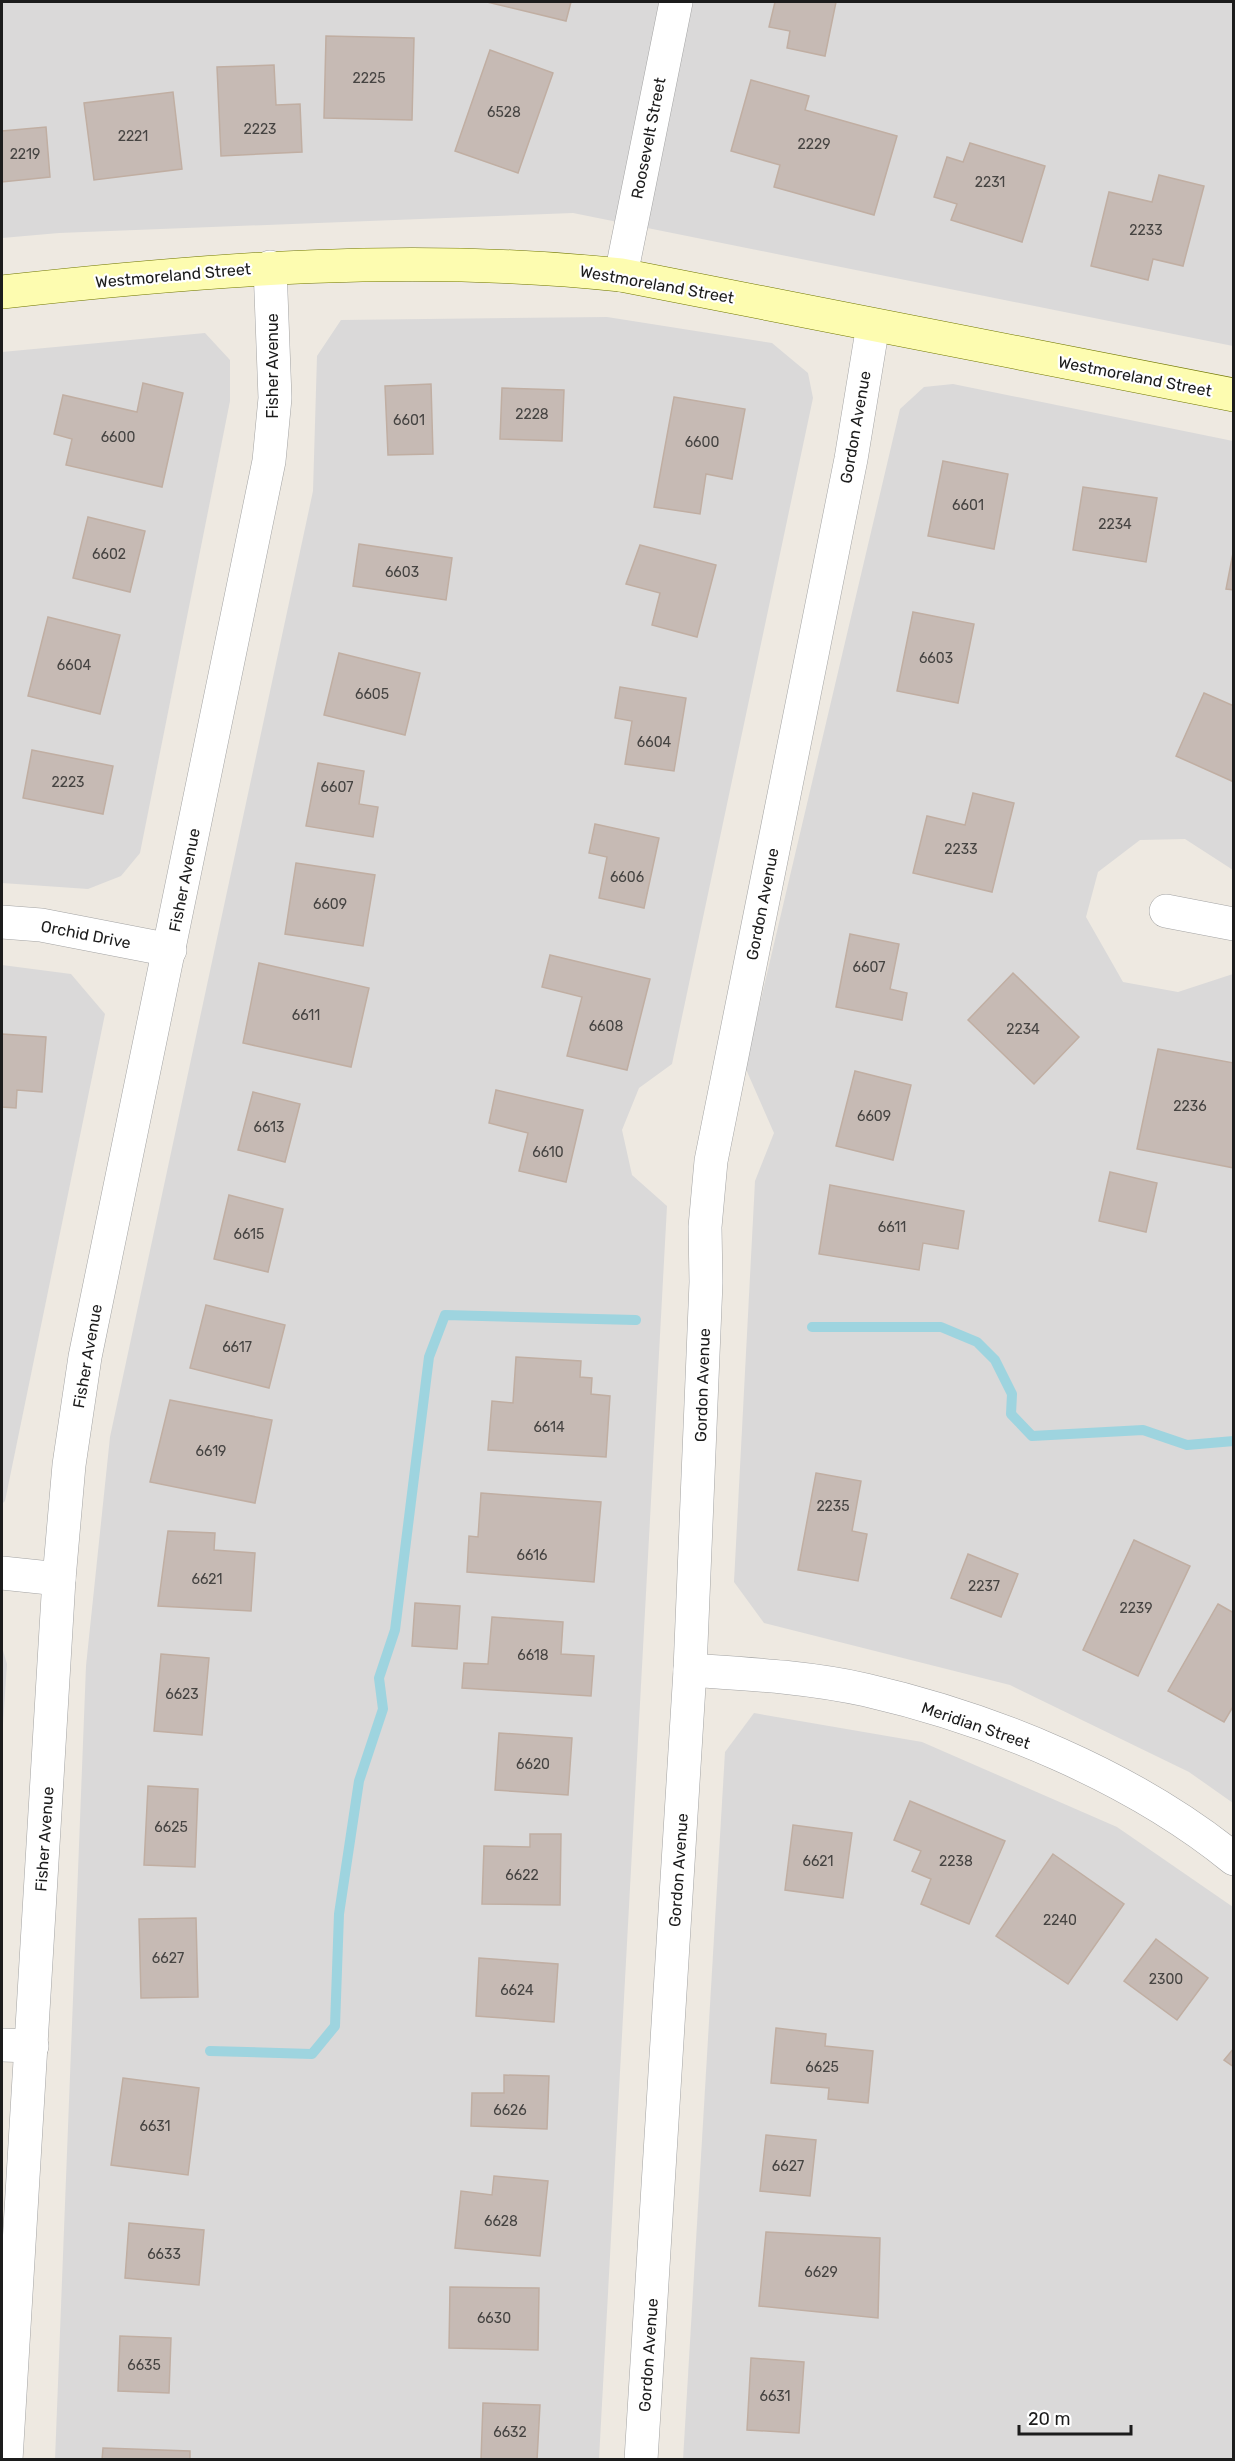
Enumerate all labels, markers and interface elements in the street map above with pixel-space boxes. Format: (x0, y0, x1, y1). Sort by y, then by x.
house number: 2225 (353, 70, 385, 87)
street label: Roosevelt Street (627, 76, 670, 200)
house number: 6528 (487, 104, 521, 121)
house number: 2223 (243, 121, 277, 138)
house number: 2221 (118, 128, 148, 145)
house number: 2229 (798, 136, 830, 153)
house number: 2219 (10, 146, 40, 163)
house number: 2231 (975, 174, 1005, 191)
house number: 2233 (1129, 222, 1163, 239)
street label: Westmoreland Street (94, 259, 252, 292)
street label: Westmoreland Street (578, 262, 736, 307)
street label: Fisher Avenue (263, 313, 282, 419)
street label: Westmoreland Street (1056, 352, 1213, 401)
street label: Gordon Avenue (836, 369, 875, 485)
house number: 2228 (515, 406, 549, 423)
house number: 6601 (393, 412, 425, 429)
house number: 6600 (101, 429, 135, 446)
house number: 6600 (685, 434, 719, 451)
house number: 6601 (952, 497, 984, 514)
house number: 2234 (1098, 516, 1132, 533)
house number: 6602 (92, 546, 126, 563)
house number: 6603 (385, 564, 419, 581)
house number: 6603 (919, 650, 953, 667)
house number: 6604 (57, 657, 92, 674)
house number: 6605 (355, 686, 389, 703)
house number: 6604 (637, 734, 672, 751)
house number: 2223 (51, 774, 85, 791)
house number: 6607 (321, 779, 353, 796)
street label: Fisher Avenue (165, 827, 204, 934)
house number: 2233 (944, 841, 978, 858)
street label: Gordon Avenue (742, 846, 783, 962)
house number: 6606 (610, 869, 644, 886)
house number: 6609 (313, 896, 347, 913)
street label: Orchid Drive (39, 916, 132, 953)
house number: 6607 (853, 959, 885, 976)
house number: 6611 (292, 1007, 320, 1024)
house number: 6608 (589, 1018, 623, 1035)
house number: 2234 (1006, 1021, 1040, 1038)
house number: 2236 (1173, 1098, 1207, 1115)
house number: 6609 (857, 1108, 891, 1125)
house number: 6613 (254, 1119, 284, 1136)
house number: 6610 (532, 1144, 564, 1161)
house number: 6611 (878, 1219, 906, 1236)
house number: 6615 (234, 1226, 264, 1243)
street label: Fisher Avenue (69, 1303, 106, 1410)
street label: Gordon Avenue (691, 1328, 714, 1442)
house number: 6617 (222, 1339, 252, 1356)
house number: 6614 (533, 1419, 565, 1436)
house number: 6619 (196, 1443, 226, 1460)
house number: 2235 (816, 1498, 850, 1515)
house number: 6616 (517, 1547, 547, 1564)
house number: 6621 (191, 1571, 223, 1588)
house number: 2237 (968, 1578, 1000, 1595)
house number: 2239 (1119, 1600, 1153, 1617)
house number: 6618 (517, 1647, 549, 1664)
house number: 6623 (165, 1686, 199, 1703)
street label: Meridian Street (919, 1698, 1033, 1753)
house number: 6620 (516, 1756, 550, 1773)
street label: Fisher Avenue (31, 1786, 58, 1892)
street label: Gordon Avenue (665, 1813, 692, 1928)
house number: 6625 (154, 1819, 188, 1836)
house number: 6621 (802, 1853, 834, 1870)
house number: 2238 (939, 1853, 973, 1870)
house number: 6622 (505, 1867, 539, 1884)
house number: 2240 (1043, 1912, 1077, 1929)
house number: 6627 (152, 1950, 184, 1967)
house number: 2300 (1149, 1971, 1183, 1988)
house number: 6624 (500, 1982, 534, 1999)
house number: 6625 (805, 2059, 839, 2076)
house number: 6626 (493, 2102, 527, 2119)
house number: 6631 (139, 2118, 171, 2135)
house number: 6627 (772, 2158, 804, 2175)
house number: 6628 (484, 2213, 518, 2230)
house number: 6633 (147, 2246, 181, 2263)
house number: 6629 (804, 2264, 838, 2281)
street label: Gordon Avenue (635, 2298, 662, 2413)
house number: 6630 (477, 2310, 511, 2327)
house number: 6635 (127, 2357, 161, 2374)
house number: 6631 (759, 2388, 791, 2405)
scale bar (1019, 2398, 1132, 2436)
text: 20 m (1028, 2408, 1070, 2430)
house number: 6632 (493, 2424, 527, 2441)

